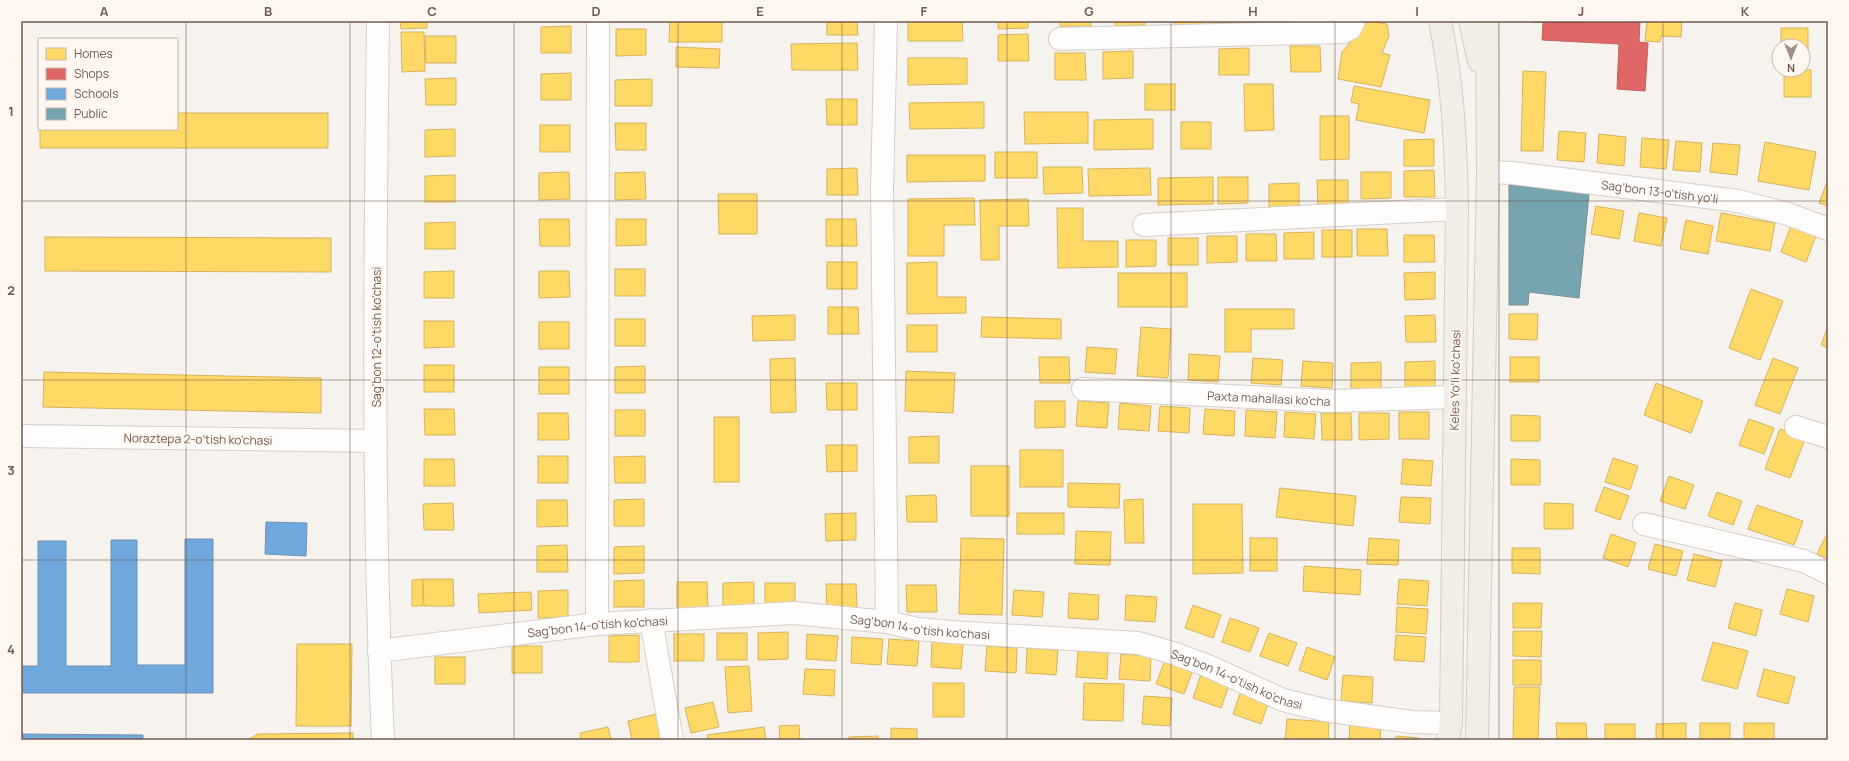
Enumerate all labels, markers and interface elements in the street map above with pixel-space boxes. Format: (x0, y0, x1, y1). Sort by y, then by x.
text: A (100, 2, 109, 20)
text: B (264, 2, 272, 20)
text: C (427, 2, 437, 20)
text: D (591, 2, 601, 20)
text: E (756, 2, 764, 20)
text: F (921, 2, 928, 20)
text: G (1084, 2, 1094, 20)
text: H (1248, 2, 1258, 20)
text: I (1415, 2, 1419, 20)
text: J (1578, 2, 1584, 20)
text: K (1741, 2, 1750, 20)
legend (38, 38, 178, 130)
north arrow (1771, 38, 1811, 78)
text: Homes (74, 45, 113, 62)
text: N (1787, 61, 1795, 76)
text: Shops (74, 65, 109, 82)
text: Schools (74, 85, 118, 102)
text: 1 (8, 102, 14, 120)
text: Public (74, 105, 108, 122)
street label: Sag'bon 13-o'tish yo'li (1600, 176, 1719, 207)
street label: Sag'bon 12-o'tish ko'chasi (368, 267, 385, 407)
text: 2 (7, 281, 15, 299)
street label: Keles Yoʻli koʻchasi (1446, 329, 1464, 431)
street label: Paxta mahallasi ko'cha (1207, 386, 1331, 409)
street label: Noraztepa 2-oʻtish ko'chasi (123, 429, 273, 449)
text: 3 (7, 461, 15, 479)
street label: Sag'bon 14-o'tish ko'chasi (849, 610, 991, 643)
street label: Sag'bon 14-o'tish ko'chasi (526, 612, 668, 641)
text: 4 (7, 640, 15, 658)
street label: Sag'bon 14-o'tish ko'chasi (1169, 644, 1304, 713)

